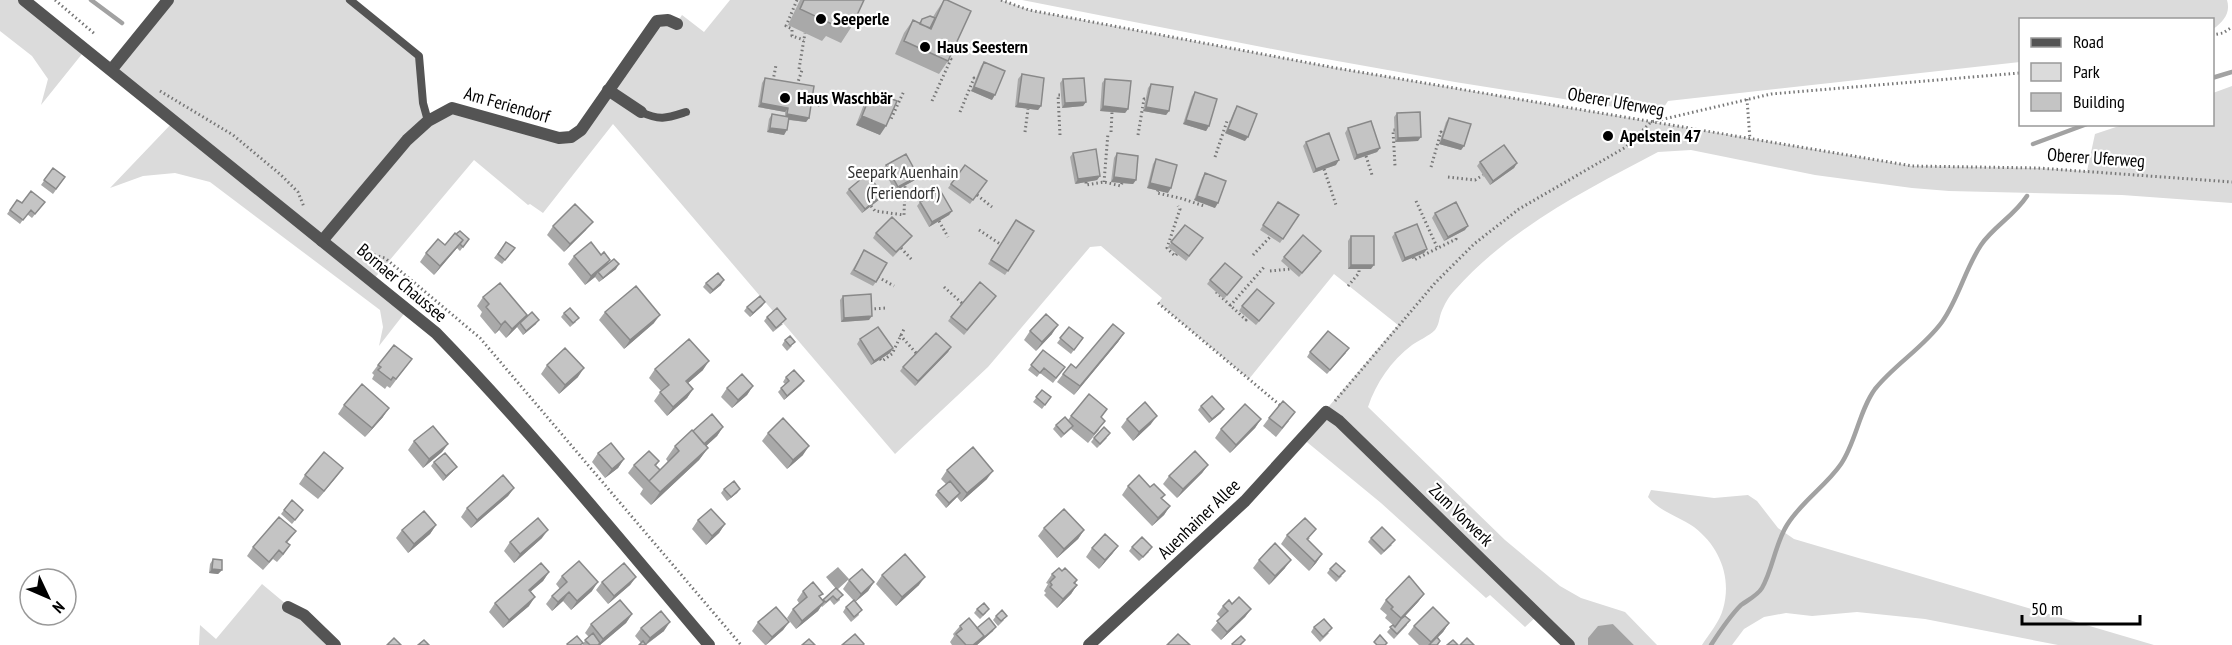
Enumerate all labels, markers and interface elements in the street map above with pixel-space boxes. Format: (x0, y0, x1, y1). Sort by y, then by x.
place label: Seeperle (833, 7, 890, 30)
marker: Seeperle (814, 12, 828, 26)
legend (2019, 18, 2214, 126)
text: Road (2073, 30, 2104, 53)
place label: Haus Seestern (937, 35, 1028, 58)
marker: Haus Seestern (918, 40, 932, 54)
text: Park (2073, 60, 2100, 83)
street label: Am Feriendorf (462, 81, 554, 128)
street label: Oberer Uferweg (1566, 82, 1666, 121)
place label: Haus Waschbär (797, 86, 893, 109)
text: Building (2073, 90, 2125, 113)
marker: Haus Waschbär (778, 91, 792, 105)
place label: Apelstein 47 (1619, 124, 1701, 147)
marker: Apelstein 47 (1601, 129, 1615, 143)
street label: Oberer Uferweg (2046, 143, 2146, 172)
park label: Seepark Auenhain (Feriendorf) (848, 160, 958, 204)
street label: Bornaer Chaussee (353, 238, 452, 327)
street label: Auenhainer Allee (1153, 474, 1245, 564)
street label: Zum Vorwerk (1424, 478, 1498, 551)
north arrow (18, 567, 78, 627)
scale bar (2022, 588, 2140, 626)
text: N (49, 597, 69, 617)
text: 50 m (2031, 597, 2063, 620)

